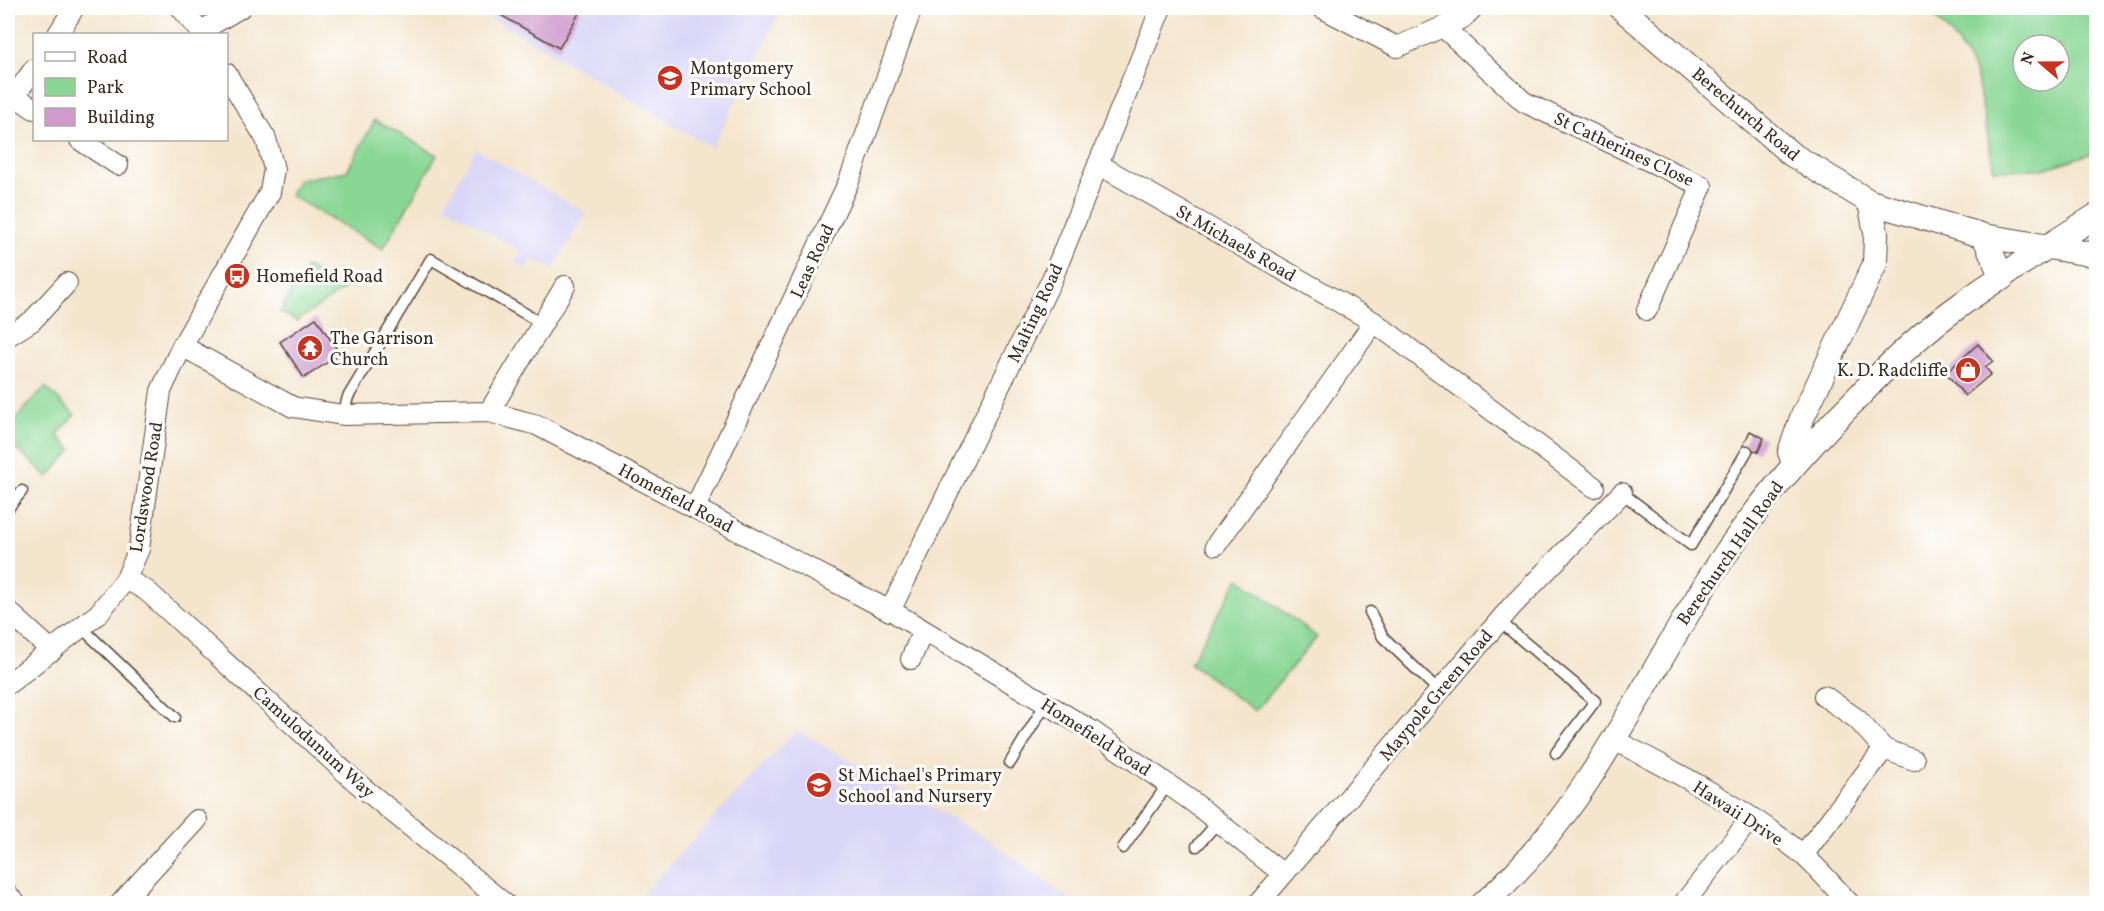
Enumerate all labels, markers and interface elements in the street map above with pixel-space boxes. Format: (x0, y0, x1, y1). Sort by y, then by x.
legend (33, 33, 228, 141)
north arrow (2011, 33, 2071, 93)
text: Road (87, 46, 128, 71)
text: N (2016, 49, 2041, 68)
place label: Montgomery Primary School (690, 57, 811, 103)
street label: Berechurch Road (1686, 62, 1805, 168)
school or university icon: Montgomery Primary School (655, 63, 685, 93)
text: Park (87, 76, 124, 101)
text: Building (87, 106, 155, 131)
street label: St Catherines Close (1549, 107, 1698, 194)
street label: St Michaels Road (1170, 200, 1300, 289)
street label: Leas Road (785, 220, 841, 303)
street label: Malting Road (1002, 260, 1070, 367)
bus stop icon: Homefield Road (222, 261, 252, 291)
place label: Homefield Road (256, 265, 383, 290)
place label: The Garrison Church (330, 327, 434, 373)
temple icon: The Garrison Church (295, 333, 325, 363)
shop icon: K. D. Radcliffe (1953, 355, 1983, 385)
place label: K. D. Radcliffe (1837, 359, 1948, 384)
street label: Lordswood Road (125, 420, 170, 554)
street label: Homefield Road (613, 458, 737, 540)
street label: Berechurch Hall Road (1672, 477, 1791, 631)
street label: Maypole Green Road (1375, 625, 1500, 767)
street label: Camulodunum Way (246, 681, 380, 805)
street label: Homefield Road (1035, 693, 1155, 783)
place label: St Michael's Primary School and Nursery (838, 764, 1002, 810)
school or university icon: St Michael's Primary School and Nursery (804, 770, 834, 800)
street label: Hawaii Drive (1687, 776, 1787, 853)

